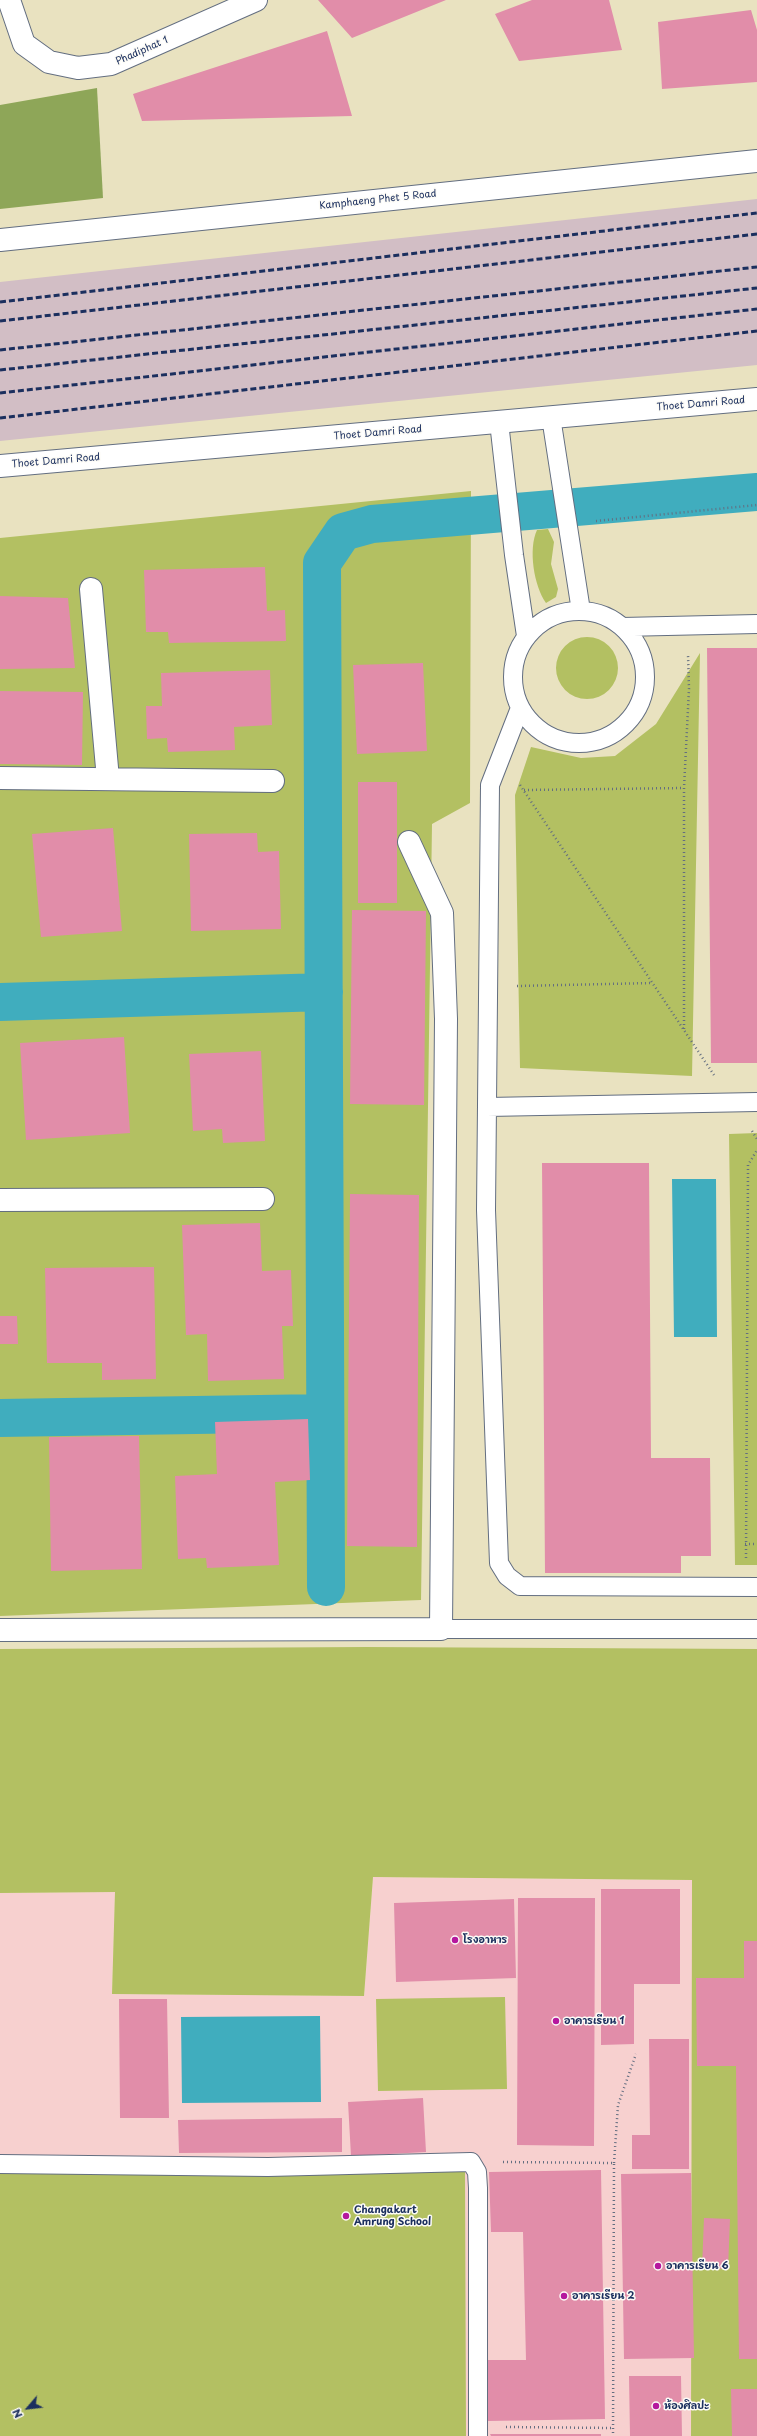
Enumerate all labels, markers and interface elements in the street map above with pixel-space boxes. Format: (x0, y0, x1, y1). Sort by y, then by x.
street label: Phadiphat 1 (114, 34, 170, 68)
street label: Kamphaeng Phet 5 Road (319, 188, 437, 212)
street label: Thoet Damri Road (656, 394, 746, 414)
street label: Thoet Damri Road (333, 423, 423, 443)
street label: Thoet Damri Road (11, 451, 101, 471)
place label: โรงอาหาร (463, 1934, 507, 1946)
marker: โรงอาหาร (450, 1935, 460, 1945)
place label: อาคารเรียน 1 (564, 2015, 624, 2027)
marker: อาคารเรียน 1 (551, 2016, 561, 2026)
place label: Changakart Amrung School (354, 2204, 431, 2228)
marker: Changakart Amrung School (341, 2211, 351, 2221)
place label: อาคารเรียน 6 (666, 2260, 729, 2272)
marker: อาคารเรียน 6 (653, 2261, 663, 2271)
place label: อาคารเรียน 2 (572, 2290, 635, 2302)
marker: อาคารเรียน 2 (559, 2291, 569, 2301)
north arrow (8, 2388, 48, 2428)
place label: ห้องศิลปะ (664, 2400, 709, 2412)
marker: ห้องศิลปะ (651, 2401, 661, 2411)
text: N (7, 2406, 27, 2422)

